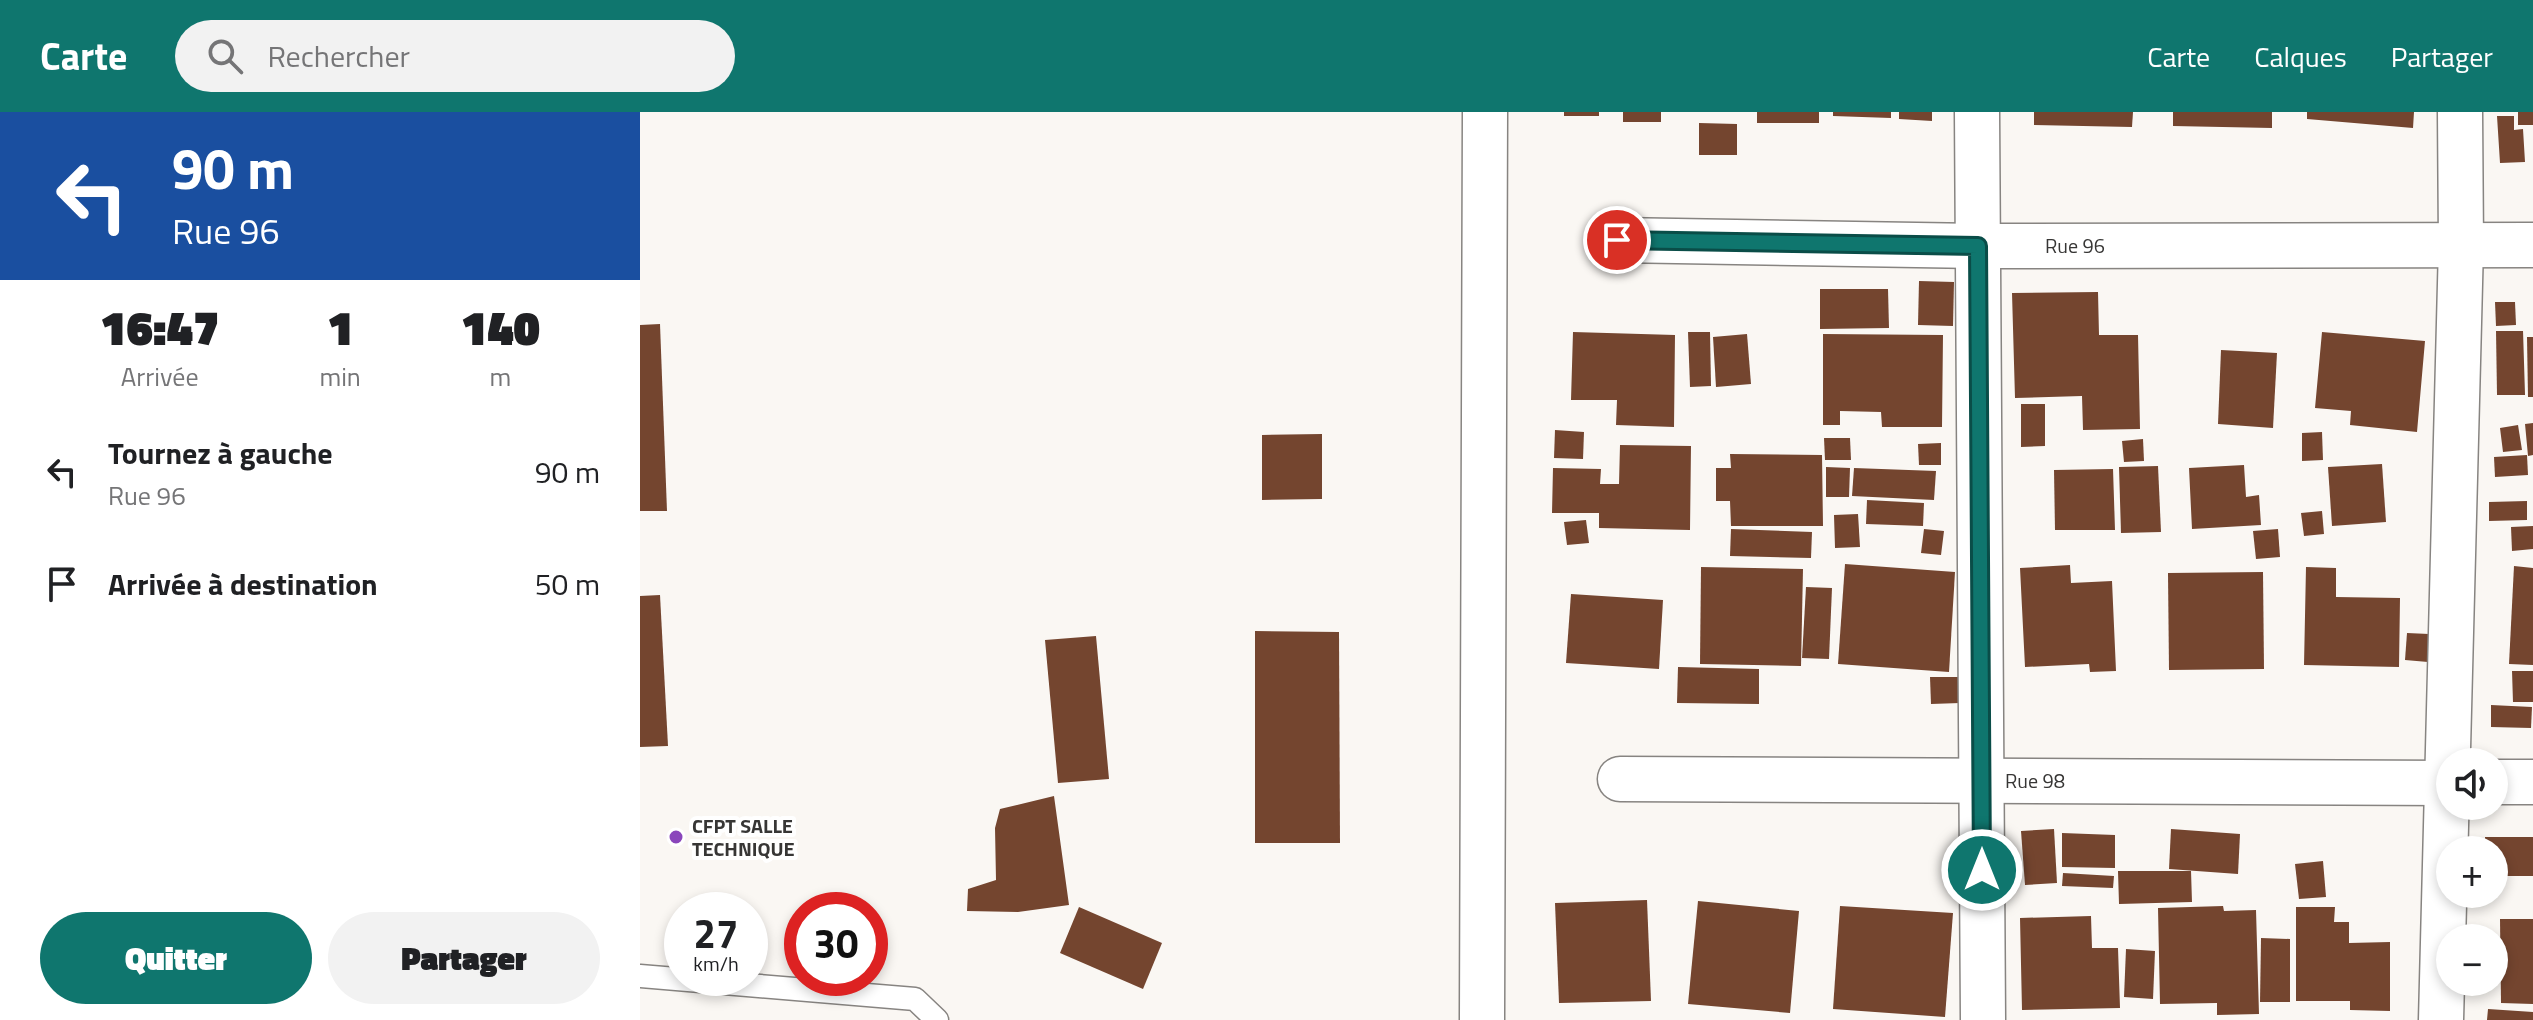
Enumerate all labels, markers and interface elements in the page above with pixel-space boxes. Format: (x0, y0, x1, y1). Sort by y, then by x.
search box (175, 20, 735, 92)
text: Carte (40, 27, 127, 85)
text: Rechercher (267, 33, 410, 79)
icon: search (203, 34, 247, 78)
text: Carte (2147, 35, 2210, 78)
text: Calques (2254, 35, 2347, 78)
text: Partager (2391, 35, 2493, 78)
text: 90 m (172, 126, 294, 211)
icon: left (40, 144, 144, 248)
text: Rue 96 (172, 203, 280, 258)
pin (1583, 206, 1651, 274)
icon: arrive (1595, 218, 1639, 262)
street label: Rue 96 (2045, 230, 2105, 261)
text: 16:47 (100, 291, 219, 364)
text: 1 (327, 291, 353, 364)
text: 140 (461, 291, 540, 364)
text: Arrivée (121, 357, 199, 396)
text: min (319, 357, 361, 396)
text: m (490, 357, 511, 396)
text: Tournez à gauche (108, 430, 333, 476)
text: 90 m (535, 449, 600, 495)
icon: left (40, 450, 84, 494)
text: Rue 96 (108, 476, 186, 515)
text: Arrivée à destination (108, 561, 378, 607)
text: 50 m (535, 561, 600, 607)
icon: arrive (40, 562, 84, 606)
map controls (2436, 748, 2508, 996)
button: sound (2436, 748, 2508, 820)
street label: Rue 98 (2005, 765, 2065, 796)
place label: CFPT SALLE TECHNIQUE (692, 810, 795, 864)
marker: CFPT SALLE TECHNIQUE (667, 828, 685, 846)
position arrow (1940, 828, 2024, 912)
button: + (2436, 836, 2508, 908)
speed limit sign: 30 (784, 892, 888, 996)
text: 27 (694, 903, 738, 964)
button: Quitter (40, 912, 312, 1004)
button: Partager (328, 912, 600, 1004)
button: − (2436, 924, 2508, 996)
text: km/h (693, 948, 739, 979)

